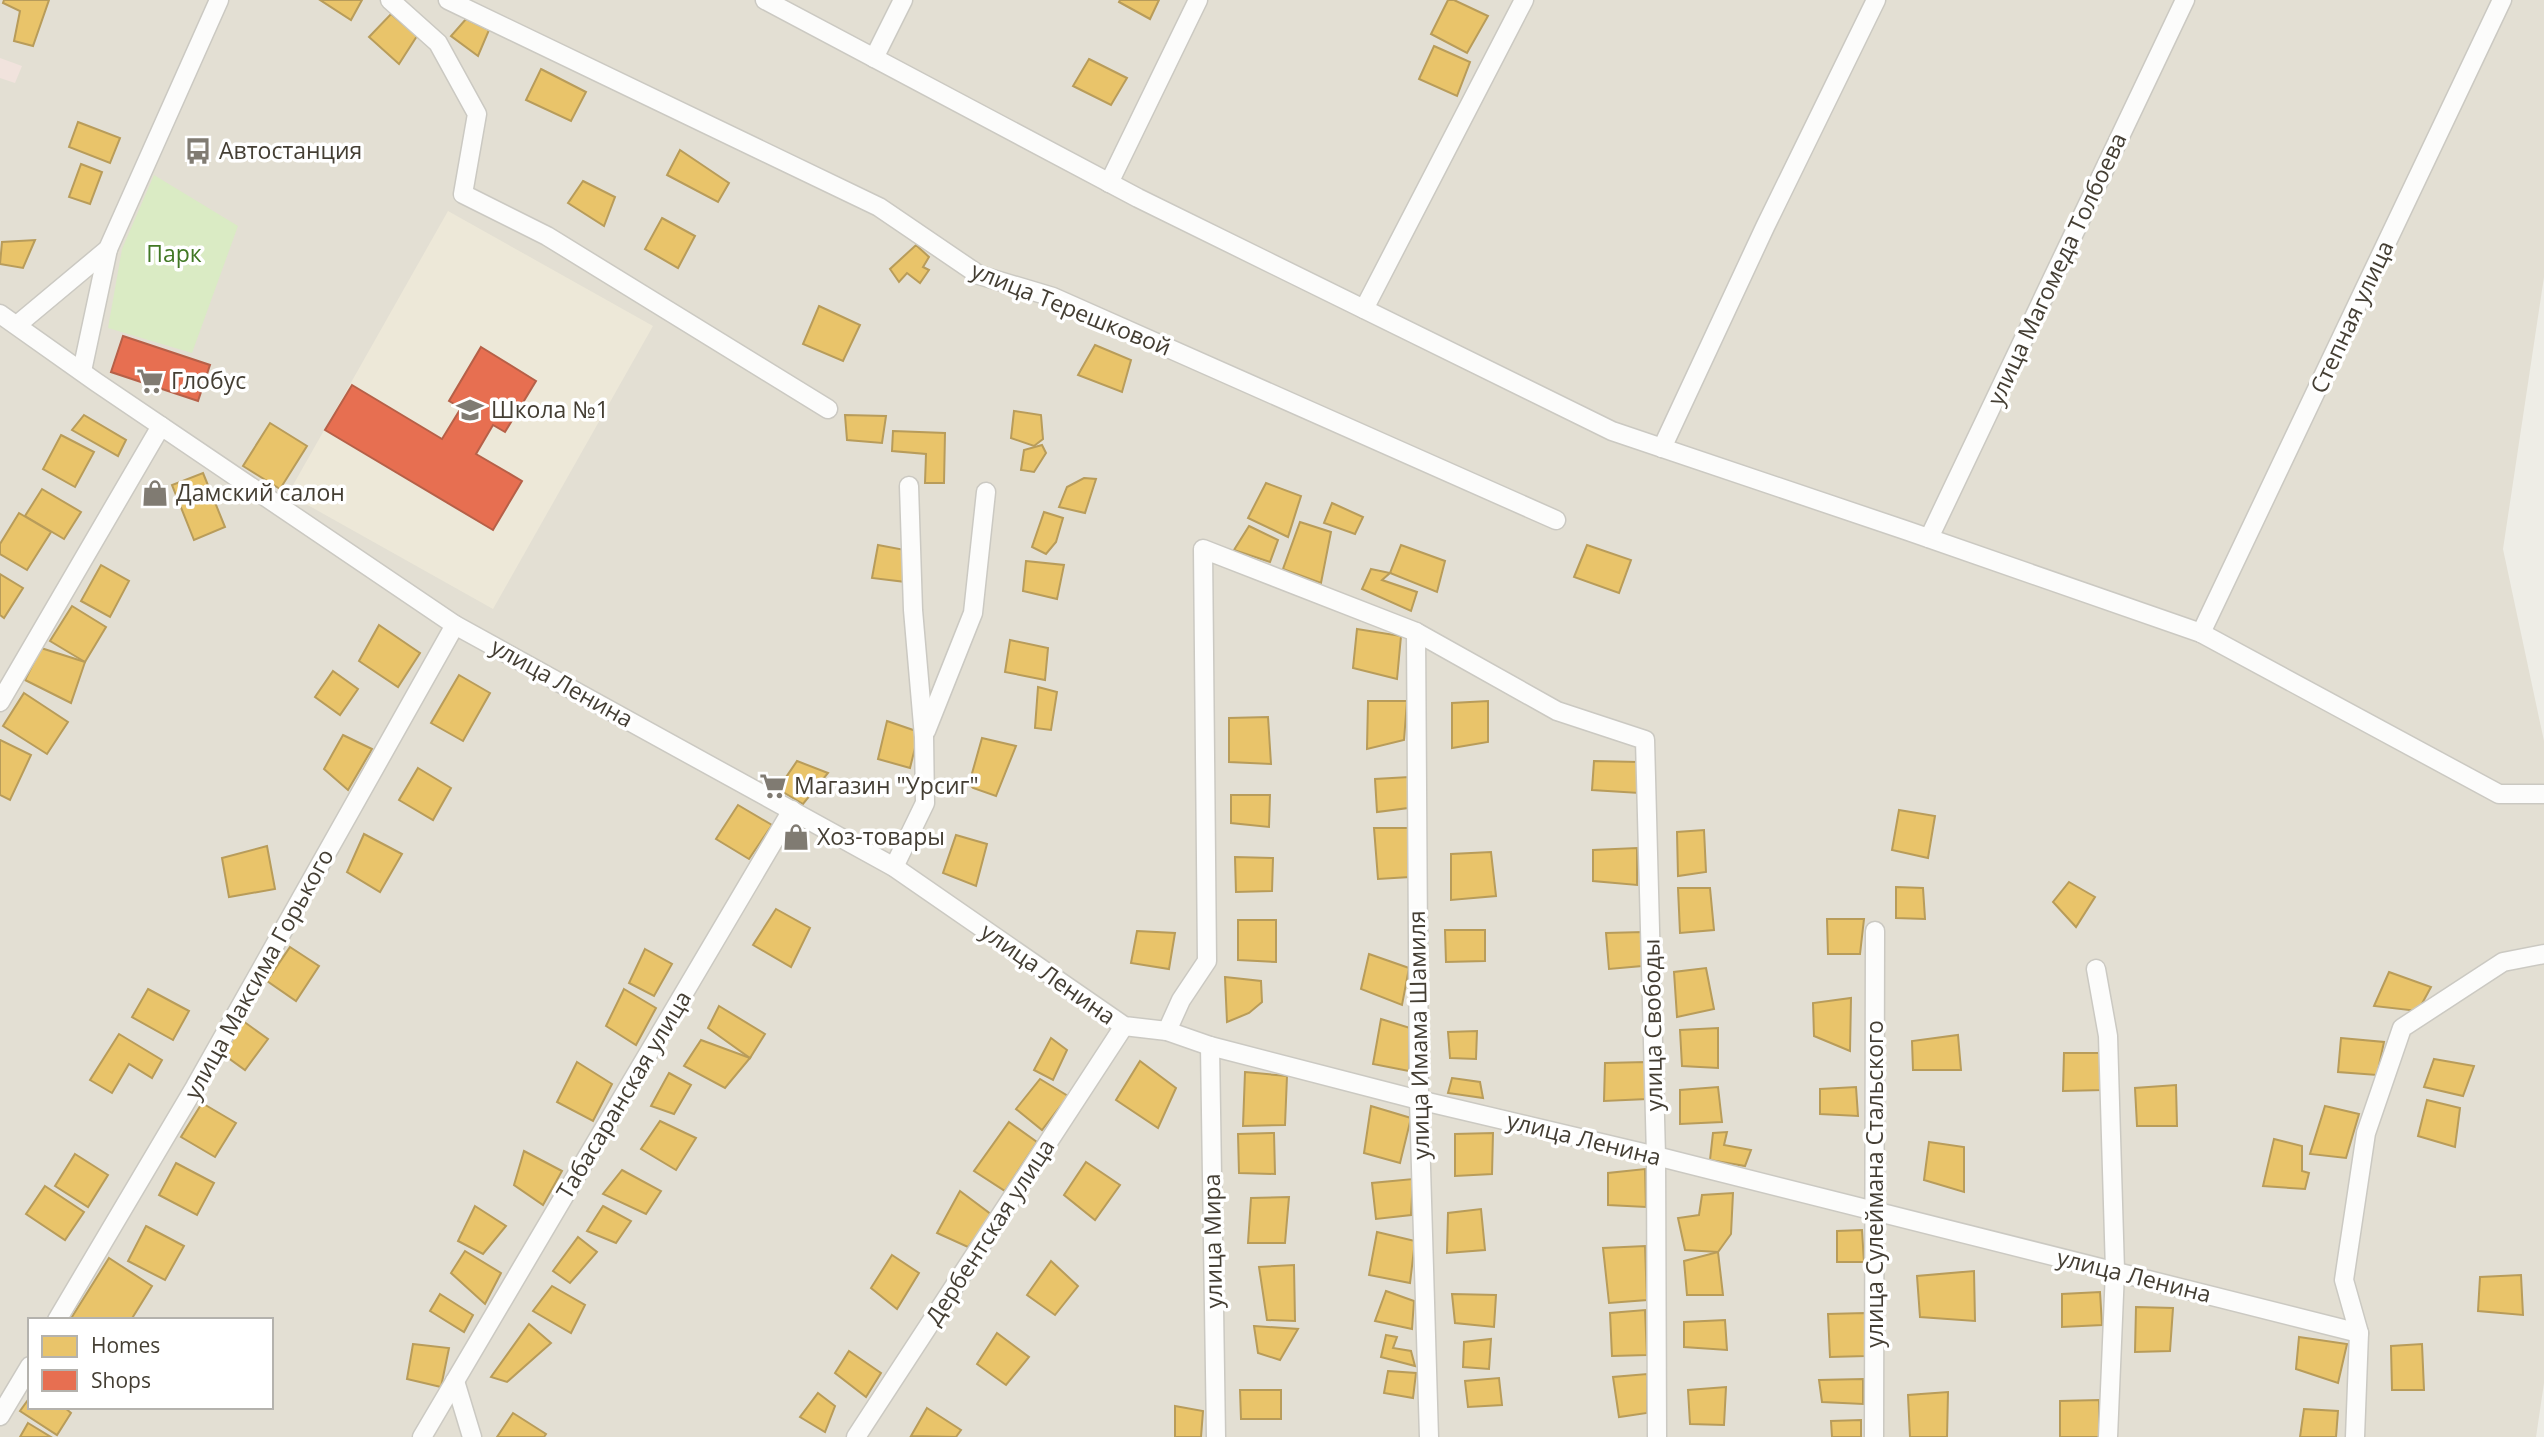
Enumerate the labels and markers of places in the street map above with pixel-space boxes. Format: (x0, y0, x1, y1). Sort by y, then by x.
place label: Автостанция (219, 134, 362, 166)
bus stop icon: Автостанция (183, 136, 213, 166)
place label: Глобус (171, 364, 246, 396)
supermarket icon: Глобус (135, 366, 165, 396)
place label: Школа №1 (491, 393, 609, 425)
school or university icon: Школа №1 (455, 395, 485, 425)
place label: Дамский салон (176, 476, 345, 508)
shop icon: Дамский салон (140, 478, 170, 508)
place label: Магазин "Урсиг" (794, 769, 979, 801)
supermarket icon: Магазин "Урсиг" (758, 771, 788, 801)
place label: Хоз-товары (817, 820, 945, 852)
shop icon: Хоз-товары (781, 822, 811, 852)

